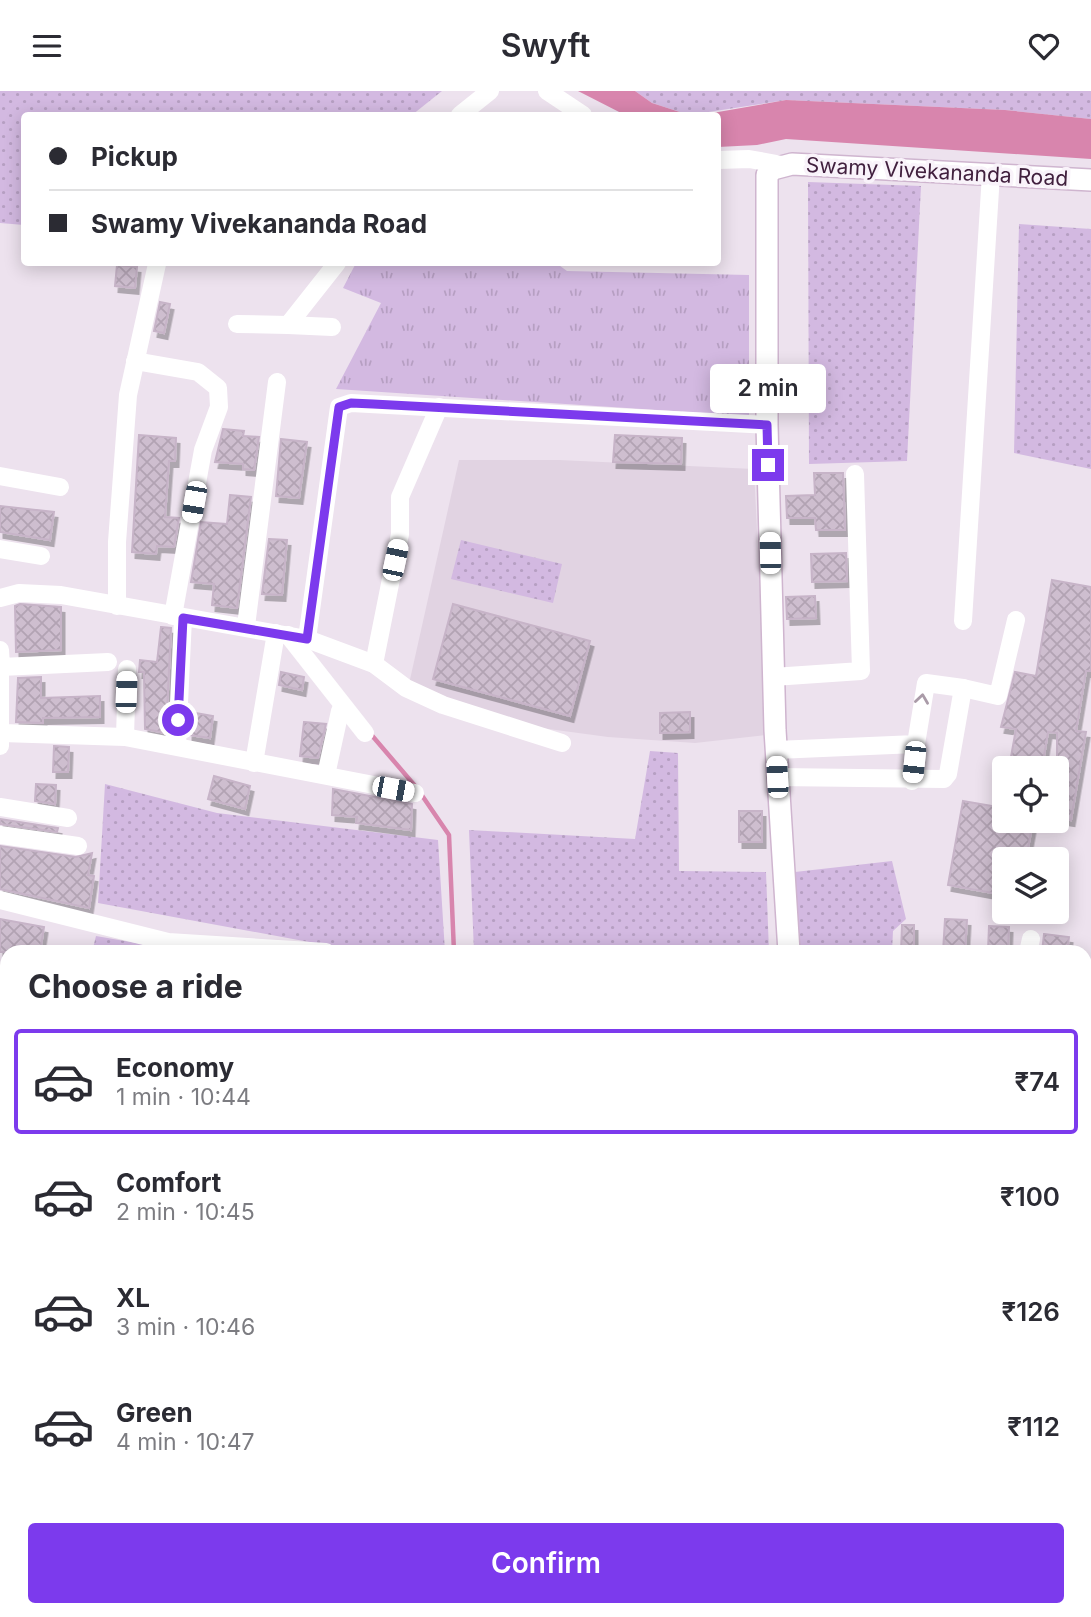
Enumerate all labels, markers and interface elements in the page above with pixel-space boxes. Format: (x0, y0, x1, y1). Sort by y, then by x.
text: Swyft (501, 26, 590, 65)
icon: menu (28, 27, 66, 65)
icon: heart (1025, 27, 1063, 65)
text: Pickup (91, 141, 178, 172)
street label: Swamy Vivekananda Road (805, 152, 1069, 191)
text: Swamy Vivekananda Road (91, 208, 427, 239)
callout: 2 min (710, 363, 826, 413)
text: 2 min (738, 374, 798, 402)
route end (752, 449, 784, 481)
car (181, 479, 208, 525)
car (760, 532, 781, 574)
car (381, 537, 410, 583)
car (115, 671, 138, 713)
one-way arrow (914, 693, 929, 705)
route start (162, 704, 194, 736)
car (902, 740, 927, 784)
car (766, 755, 789, 799)
map controls (992, 756, 1069, 924)
button: locate (992, 756, 1069, 833)
car (371, 775, 416, 803)
button: layers (992, 847, 1069, 924)
text: Choose a ride (28, 967, 243, 1006)
icon: car (32, 1050, 95, 1113)
text: Economy (116, 1052, 234, 1083)
text: ₹74 (1015, 1066, 1060, 1097)
text: 1 min · 10:44 (116, 1083, 251, 1111)
icon: car (32, 1165, 95, 1228)
text: Comfort (116, 1167, 221, 1198)
text: ₹100 (1000, 1181, 1060, 1212)
text: 2 min · 10:45 (116, 1198, 255, 1226)
icon: car (32, 1280, 95, 1343)
text: XL (116, 1282, 150, 1313)
text: ₹126 (1002, 1296, 1060, 1327)
text: 3 min · 10:46 (116, 1313, 255, 1341)
icon: car (32, 1395, 95, 1458)
text: Green (116, 1397, 193, 1428)
text: ₹112 (1007, 1411, 1060, 1442)
text: 4 min · 10:47 (116, 1428, 255, 1456)
button: Confirm (28, 1523, 1064, 1603)

